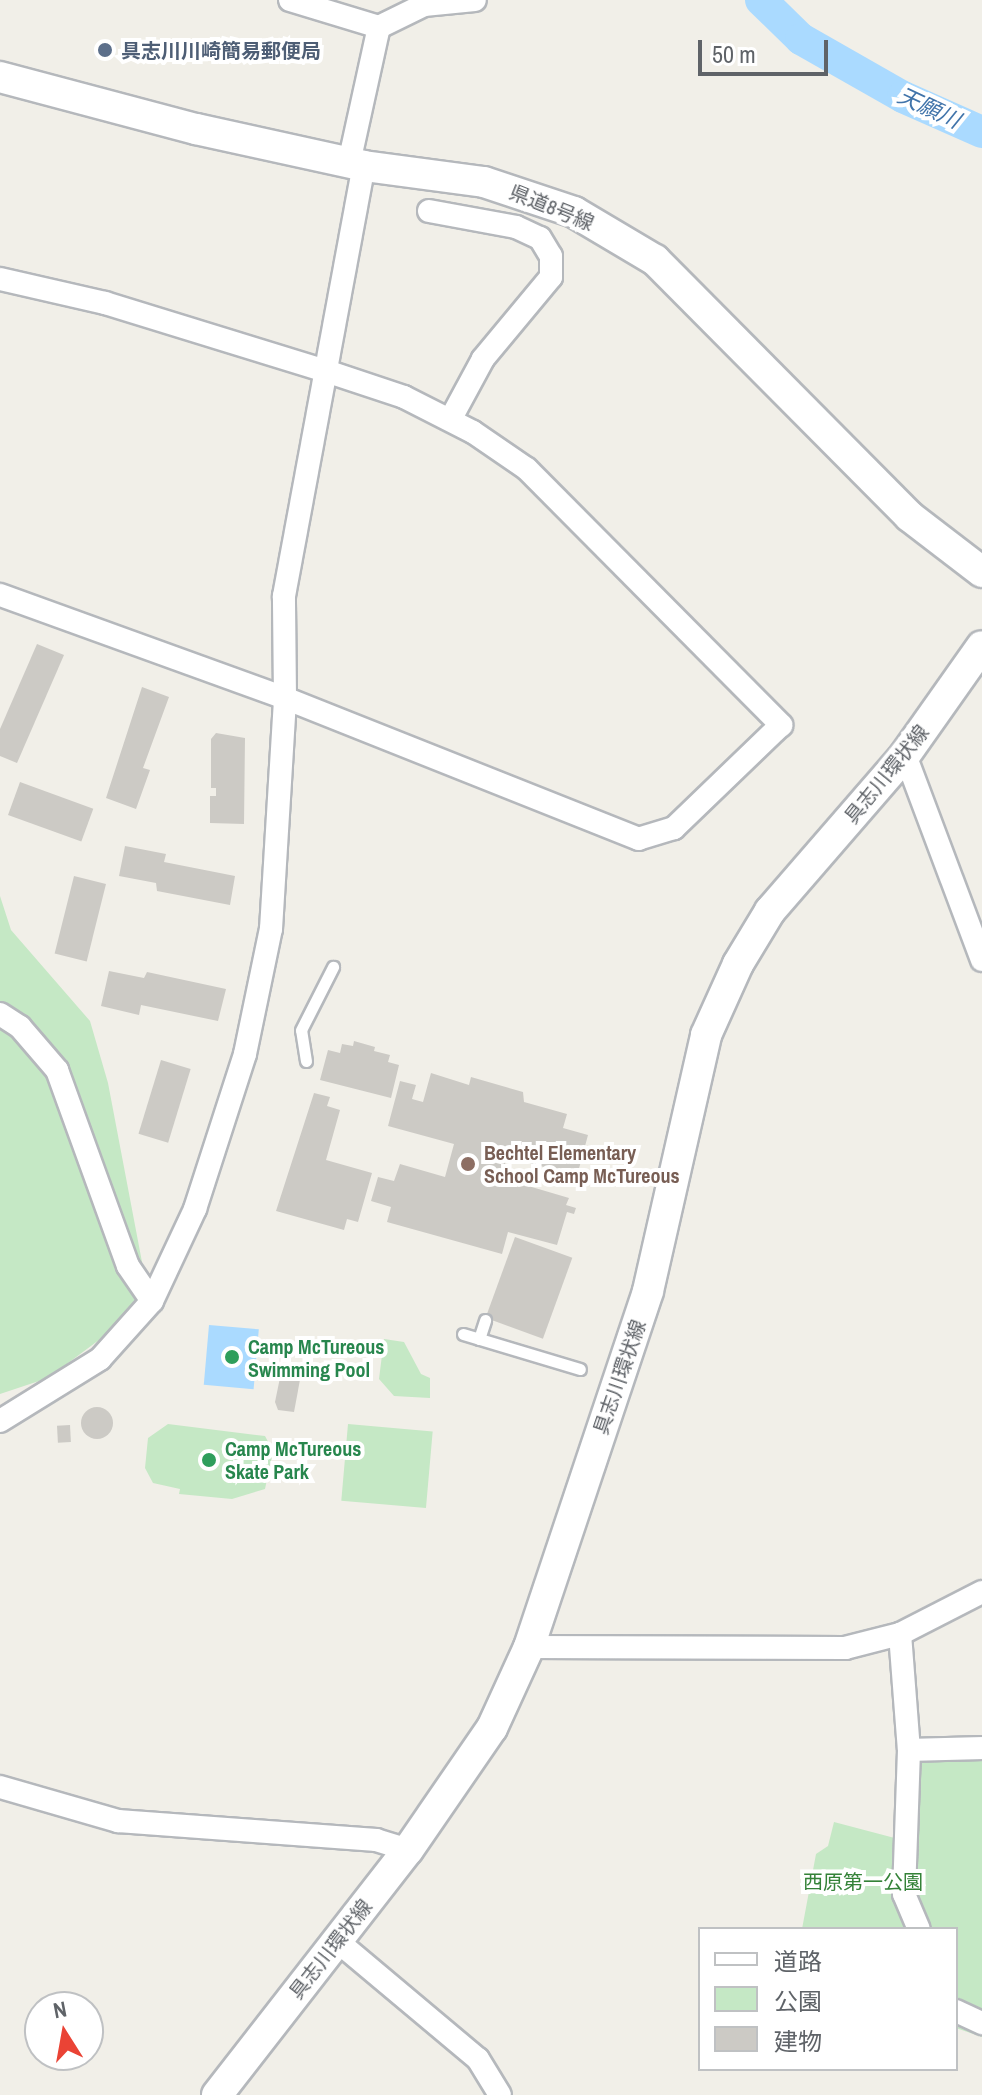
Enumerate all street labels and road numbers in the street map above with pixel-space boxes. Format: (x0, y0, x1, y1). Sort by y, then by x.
street label: 県道8号線 (506, 179, 598, 235)
street label: 具志川環状線 (839, 720, 933, 828)
street label: 具志川環状線 (588, 1316, 650, 1438)
street label: 具志川環状線 (284, 1894, 376, 2004)

